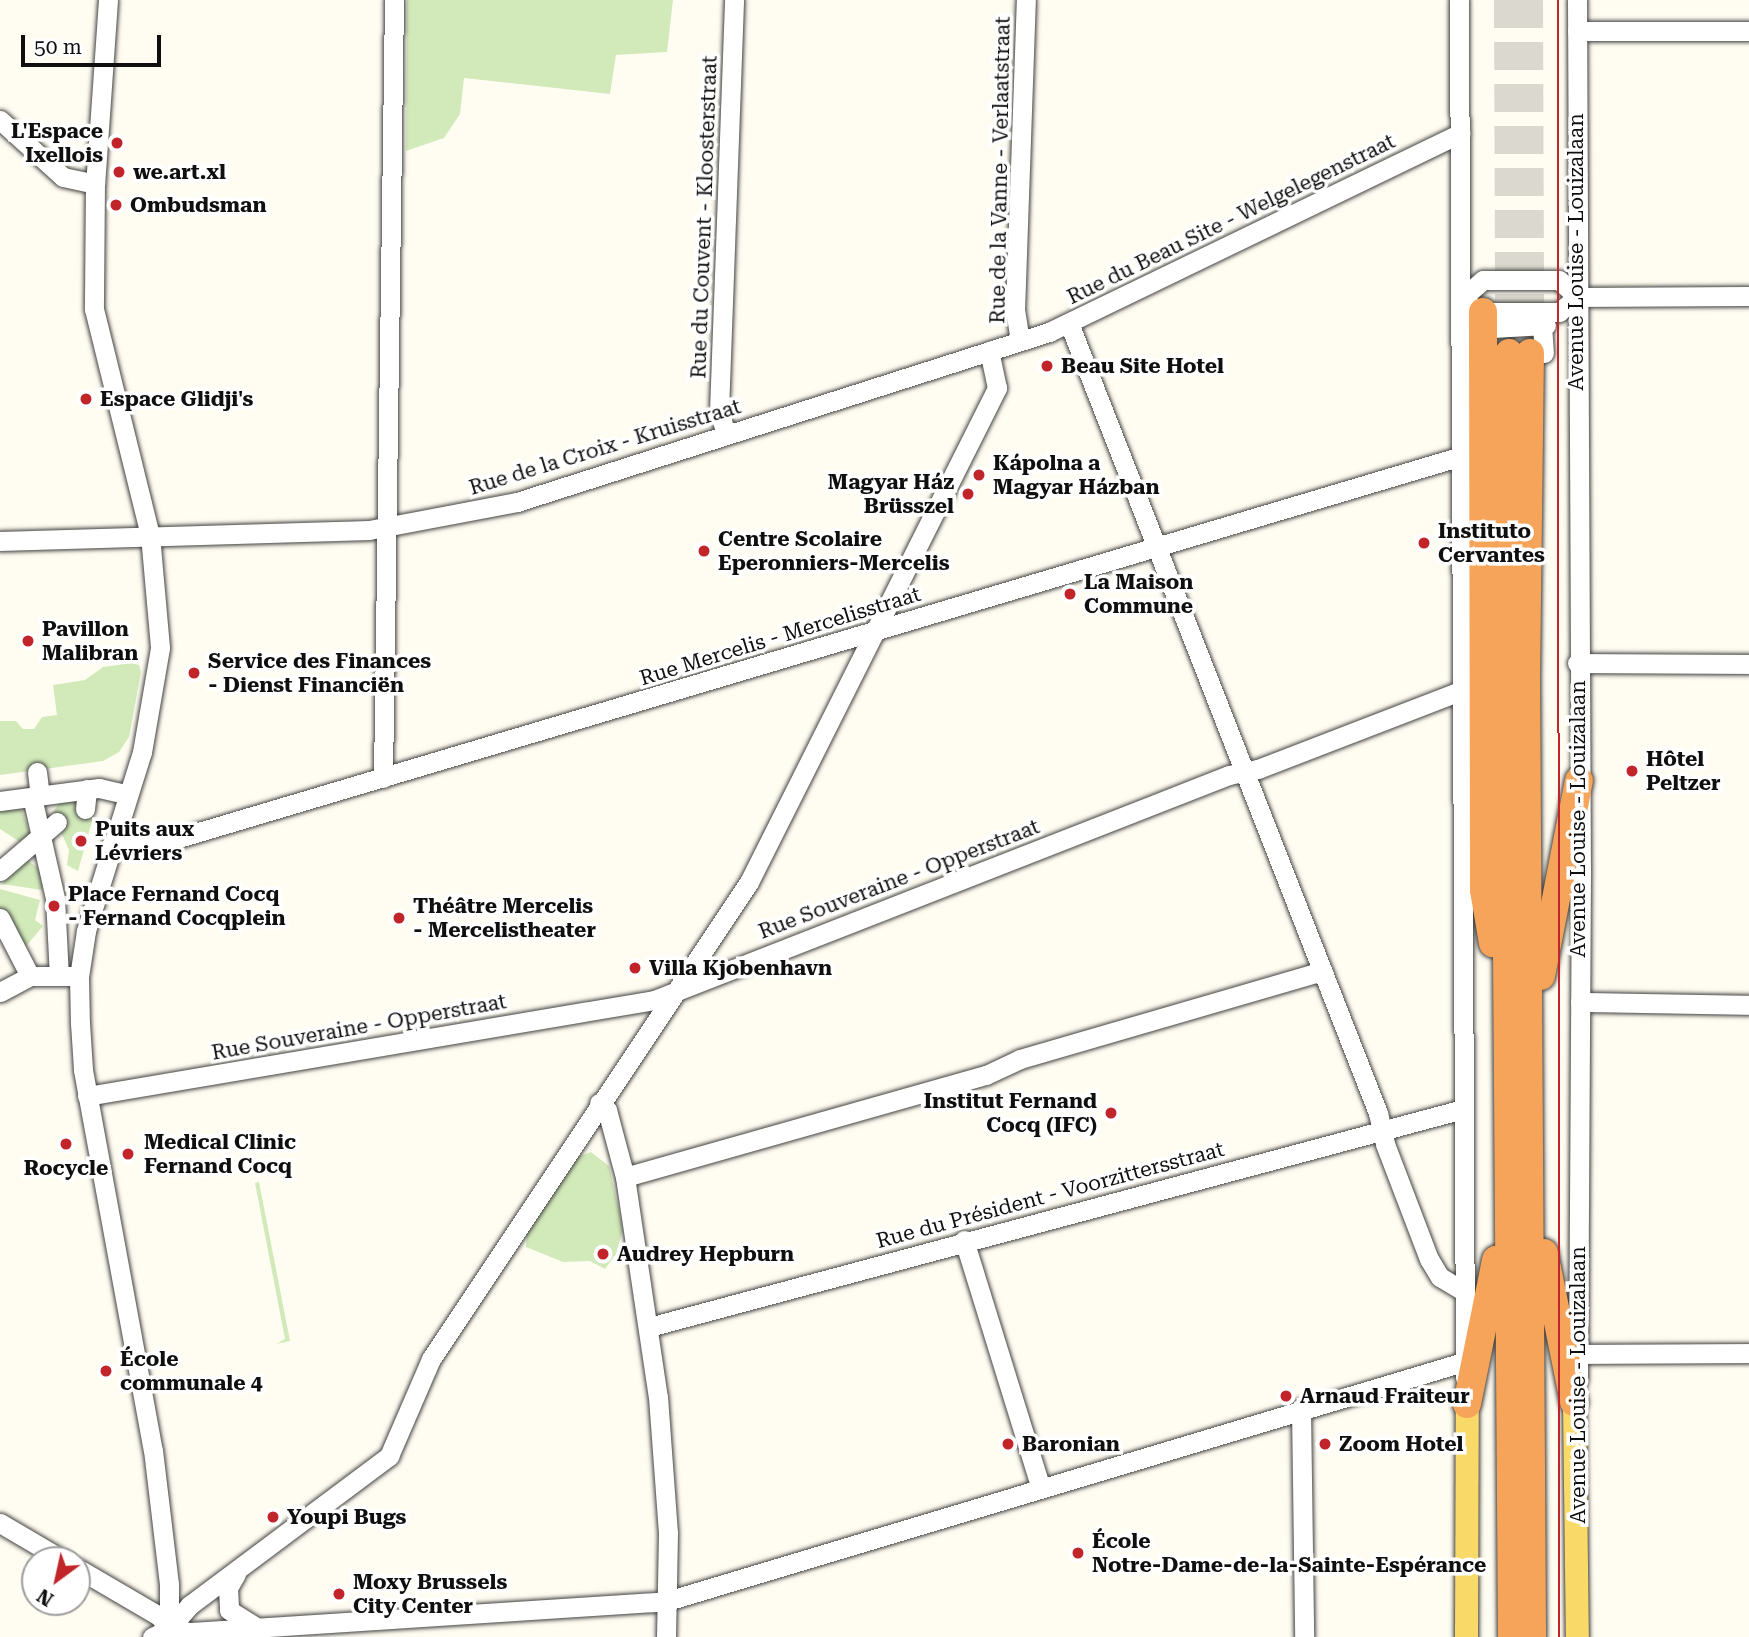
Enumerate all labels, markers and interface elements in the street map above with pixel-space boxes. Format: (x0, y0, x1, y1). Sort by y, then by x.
street label: Rue de la Vanne - Verlaatstraat (985, 16, 1015, 324)
scale bar (24, 21, 164, 65)
text: 50 m (34, 35, 82, 59)
street label: Rue du Couvent - Kloosterstraat (686, 55, 722, 379)
street label: Avenue Louise - Louizalaan (1563, 113, 1589, 391)
place label: L'Espace Ixellois (11, 118, 103, 168)
street label: Rue du Beau Site - Welgelegenstraat (1063, 128, 1399, 310)
marker: L'Espace Ixellois (109, 135, 125, 151)
place label: we.art.xl (133, 159, 226, 185)
marker: we.art.xl (111, 164, 127, 180)
place label: Ombudsman (130, 192, 266, 218)
marker: Ombudsman (108, 197, 124, 213)
place label: Beau Site Hotel (1061, 353, 1224, 379)
marker: Beau Site Hotel (1039, 358, 1055, 374)
place label: Espace Glidji's (100, 386, 253, 412)
marker: Espace Glidji's (78, 391, 94, 407)
street label: Rue de la Croix - Kruisstraat (466, 394, 744, 500)
place label: Kápolna a Magyar Házban (993, 450, 1159, 500)
marker: Kápolna a Magyar Házban (971, 467, 987, 483)
place label: Magyar Ház Brüsszel (828, 469, 954, 519)
marker: Magyar Ház Brüsszel (960, 486, 976, 502)
place label: Instituto Cervantes (1438, 518, 1545, 568)
place label: Centre Scolaire Eperonniers-Mercelis (718, 526, 950, 576)
marker: Instituto Cervantes (1416, 535, 1432, 551)
marker: Centre Scolaire Eperonniers-Mercelis (696, 543, 712, 559)
place label: La Maison Commune (1084, 569, 1193, 619)
street label: Rue Mercelis - Mercelisstraat (636, 581, 924, 691)
marker: La Maison Commune (1062, 586, 1078, 602)
place label: Pavillon Malibran (42, 616, 138, 666)
marker: Pavillon Malibran (20, 633, 36, 649)
place label: Service des Finances - Dienst Financiën (208, 648, 431, 698)
marker: Service des Finances - Dienst Financiën (186, 665, 202, 681)
street label: Avenue Louise - Louizalaan (1565, 680, 1591, 958)
place label: Hôtel Peltzer (1646, 746, 1721, 796)
marker: Hôtel Peltzer (1624, 763, 1640, 779)
street label: Rue Souveraine - Opperstraat (755, 814, 1043, 944)
place label: Puits aux Lévriers (95, 816, 194, 866)
marker: Puits aux Lévriers (73, 833, 89, 849)
place label: Place Fernand Cocq - Fernand Cocqplein (68, 881, 286, 931)
place label: Théâtre Mercelis - Mercelistheater (413, 893, 596, 943)
marker: Place Fernand Cocq - Fernand Cocqplein (46, 898, 62, 914)
marker: Théâtre Mercelis - Mercelistheater (391, 910, 407, 926)
place label: Villa Kjobenhavn (649, 955, 832, 981)
marker: Villa Kjobenhavn (627, 960, 643, 976)
street label: Rue Souveraine - Opperstraat (210, 989, 508, 1065)
place label: Institut Fernand Cocq (IFC) (924, 1088, 1097, 1138)
marker: Institut Fernand Cocq (IFC) (1103, 1105, 1119, 1121)
place label: Medical Clinic Fernand Cocq (144, 1129, 296, 1179)
marker: Rocycle (58, 1136, 74, 1152)
street label: Rue du Président - Voorzittersstraat (873, 1136, 1227, 1254)
marker: Medical Clinic Fernand Cocq (118, 1144, 138, 1164)
place label: Rocycle (24, 1155, 108, 1181)
place label: Audrey Hepburn (617, 1241, 794, 1267)
marker: Audrey Hepburn (595, 1246, 611, 1262)
street label: Avenue Louise - Louizalaan (1565, 1246, 1591, 1524)
place label: École communale 4 (120, 1346, 263, 1396)
marker: École communale 4 (98, 1363, 114, 1379)
place label: Arnaud Fraiteur (1300, 1383, 1470, 1409)
marker: Arnaud Fraiteur (1278, 1388, 1294, 1404)
place label: Baronian (1022, 1431, 1120, 1457)
place label: Zoom Hotel (1339, 1431, 1463, 1457)
marker: Baronian (1000, 1436, 1016, 1452)
marker: Zoom Hotel (1317, 1436, 1333, 1452)
place label: Youpi Bugs (287, 1504, 406, 1530)
marker: Youpi Bugs (265, 1509, 281, 1525)
place label: École Notre-Dame-de-la-Sainte-Espérance (1092, 1528, 1486, 1578)
marker: École Notre-Dame-de-la-Sainte-Espérance (1070, 1545, 1086, 1561)
north arrow (21, 1546, 91, 1616)
place label: Moxy Brussels City Center (353, 1569, 507, 1619)
text: N (33, 1584, 58, 1611)
marker: Moxy Brussels City Center (331, 1586, 347, 1602)

